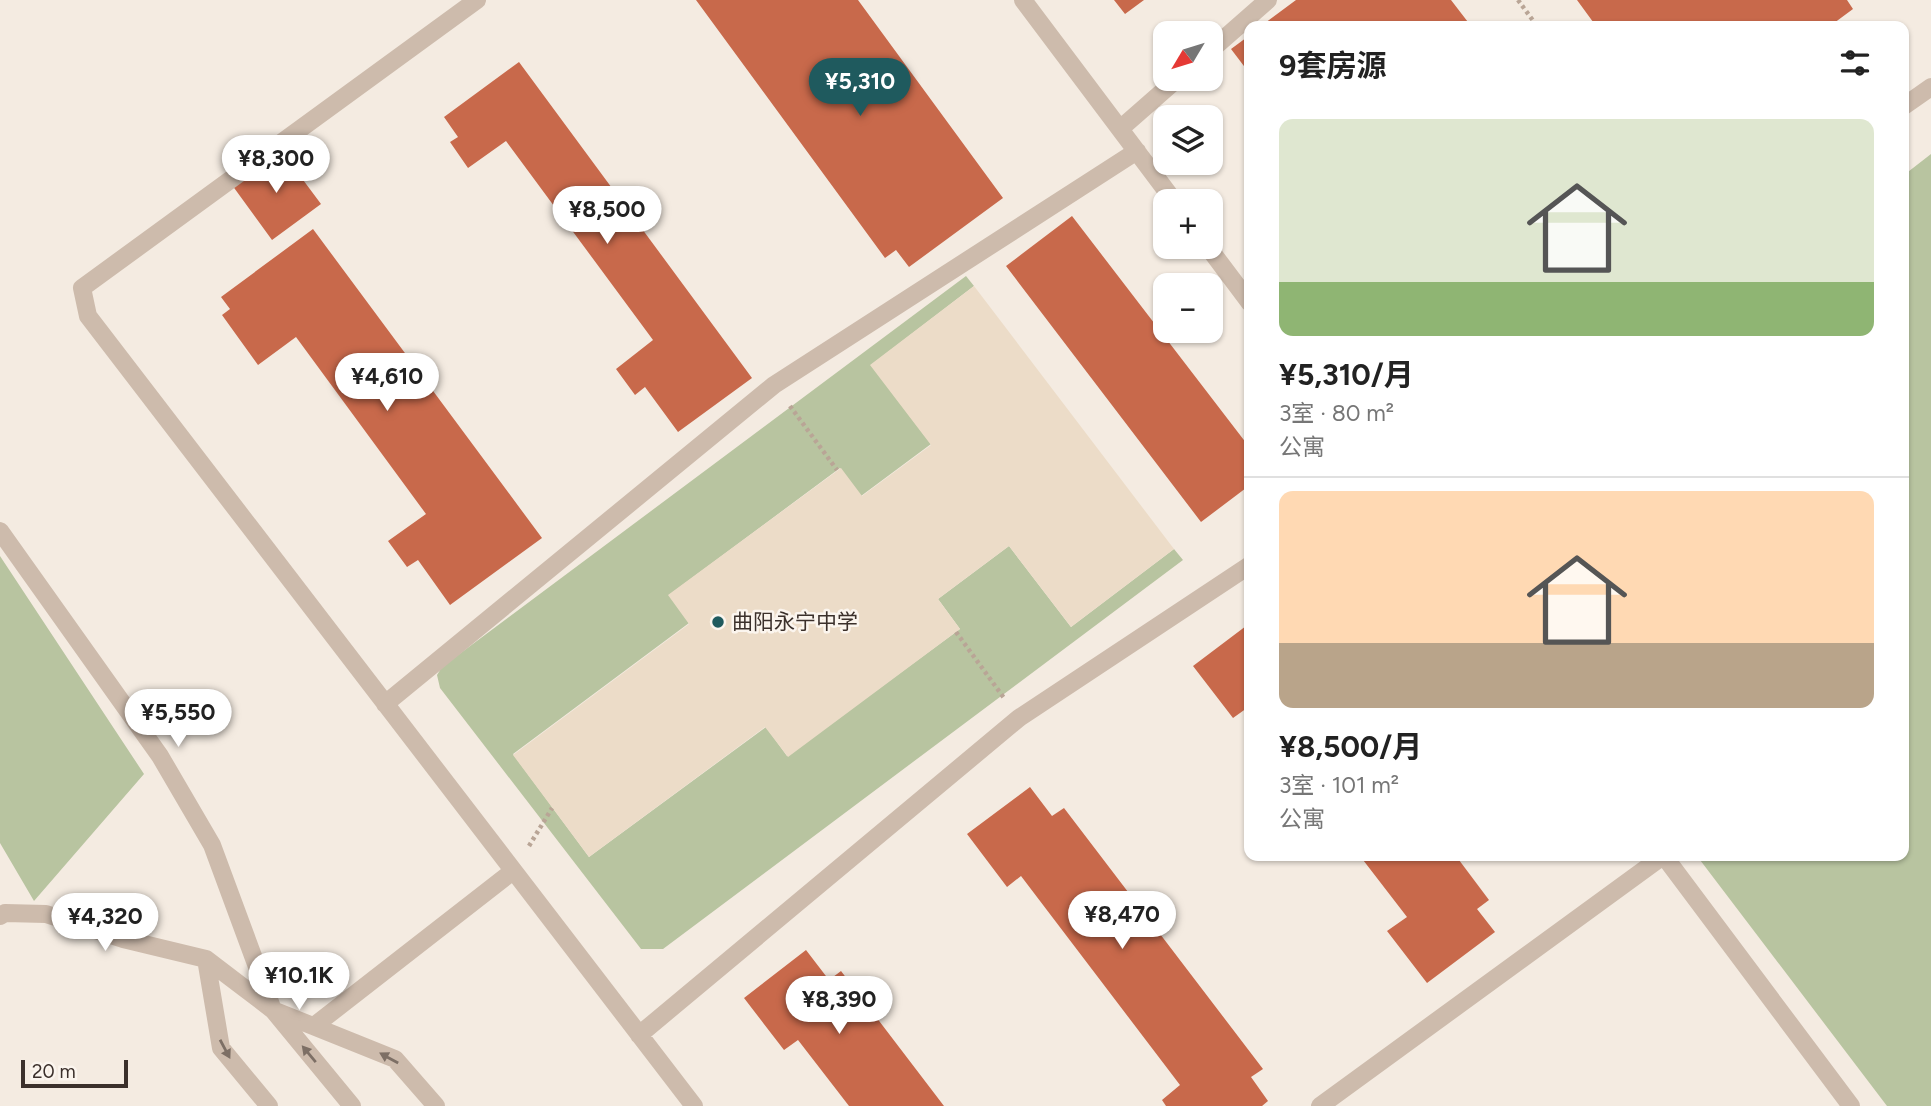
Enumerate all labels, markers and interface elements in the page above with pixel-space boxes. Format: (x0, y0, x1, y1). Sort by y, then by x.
north arrow (1153, 21, 1223, 91)
map controls (1153, 21, 1223, 343)
icon: filters (1836, 44, 1874, 82)
text: 9套房源 (1279, 47, 1386, 84)
pin: ¥5,310 (803, 58, 917, 118)
text: ¥5,310 (825, 67, 895, 95)
button: layers (1153, 105, 1223, 175)
pin: ¥8,300 (219, 136, 333, 195)
text: ¥8,300 (238, 144, 314, 172)
icon: home (1514, 165, 1640, 291)
pin: ¥8,500 (550, 187, 664, 246)
button: + (1153, 189, 1223, 259)
text: ¥8,500 (569, 195, 645, 223)
button: − (1153, 273, 1223, 343)
pin: ¥4,610 (330, 354, 444, 413)
text: ¥5,310/月 (1279, 356, 1414, 393)
text: ¥4,610 (351, 362, 423, 390)
text: 3室 · 80 m² (1279, 399, 1394, 427)
text: 公寓 (1279, 433, 1325, 461)
icon: home (1514, 537, 1640, 663)
place label: 曲阳永宁中学 (732, 609, 858, 634)
marker: 曲阳永宁中学 (710, 614, 726, 630)
pin: ¥5,550 (121, 690, 235, 749)
text: ¥5,550 (141, 698, 215, 726)
text: ¥8,500/月 (1279, 728, 1422, 765)
text: 3室 · 101 m² (1279, 771, 1399, 799)
text: 公寓 (1279, 805, 1325, 833)
pin: ¥8,470 (1065, 892, 1179, 951)
pin: ¥4,320 (48, 894, 162, 953)
text: ¥8,470 (1084, 900, 1160, 928)
text: ¥4,320 (67, 902, 143, 930)
pin: ¥10.1K (242, 953, 356, 1012)
text: ¥10.1K (264, 961, 334, 989)
pin: ¥8,390 (782, 976, 896, 1036)
text: ¥8,390 (802, 985, 876, 1013)
one-way arrow (219, 1040, 231, 1059)
one-way arrow (302, 1045, 317, 1062)
one-way arrow (379, 1052, 398, 1064)
scale bar (21, 1057, 128, 1089)
text: 20 m (32, 1060, 76, 1083)

